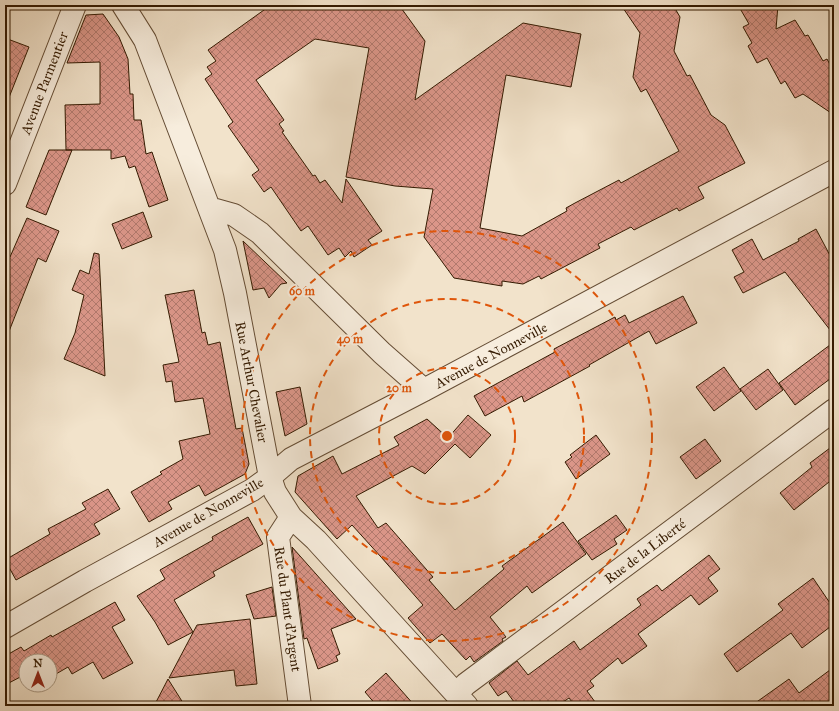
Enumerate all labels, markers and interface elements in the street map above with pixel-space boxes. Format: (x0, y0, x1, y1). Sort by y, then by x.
street label: Avenue Parmentier (17, 29, 72, 138)
text: 60 m (289, 284, 316, 298)
street label: Avenue de Nonneville (431, 319, 550, 393)
street label: Rue Arthur Chevalier (231, 320, 272, 445)
text: 40 m (337, 332, 364, 347)
text: 20 m (386, 381, 413, 395)
centre of rings (440, 429, 454, 443)
street label: Avenue de Nonneville (149, 474, 267, 551)
street label: Rue de la Liberté (601, 515, 689, 588)
street label: Rue du Plant d'Argent (270, 545, 305, 673)
north arrow (18, 653, 58, 693)
text: N (33, 657, 43, 670)

